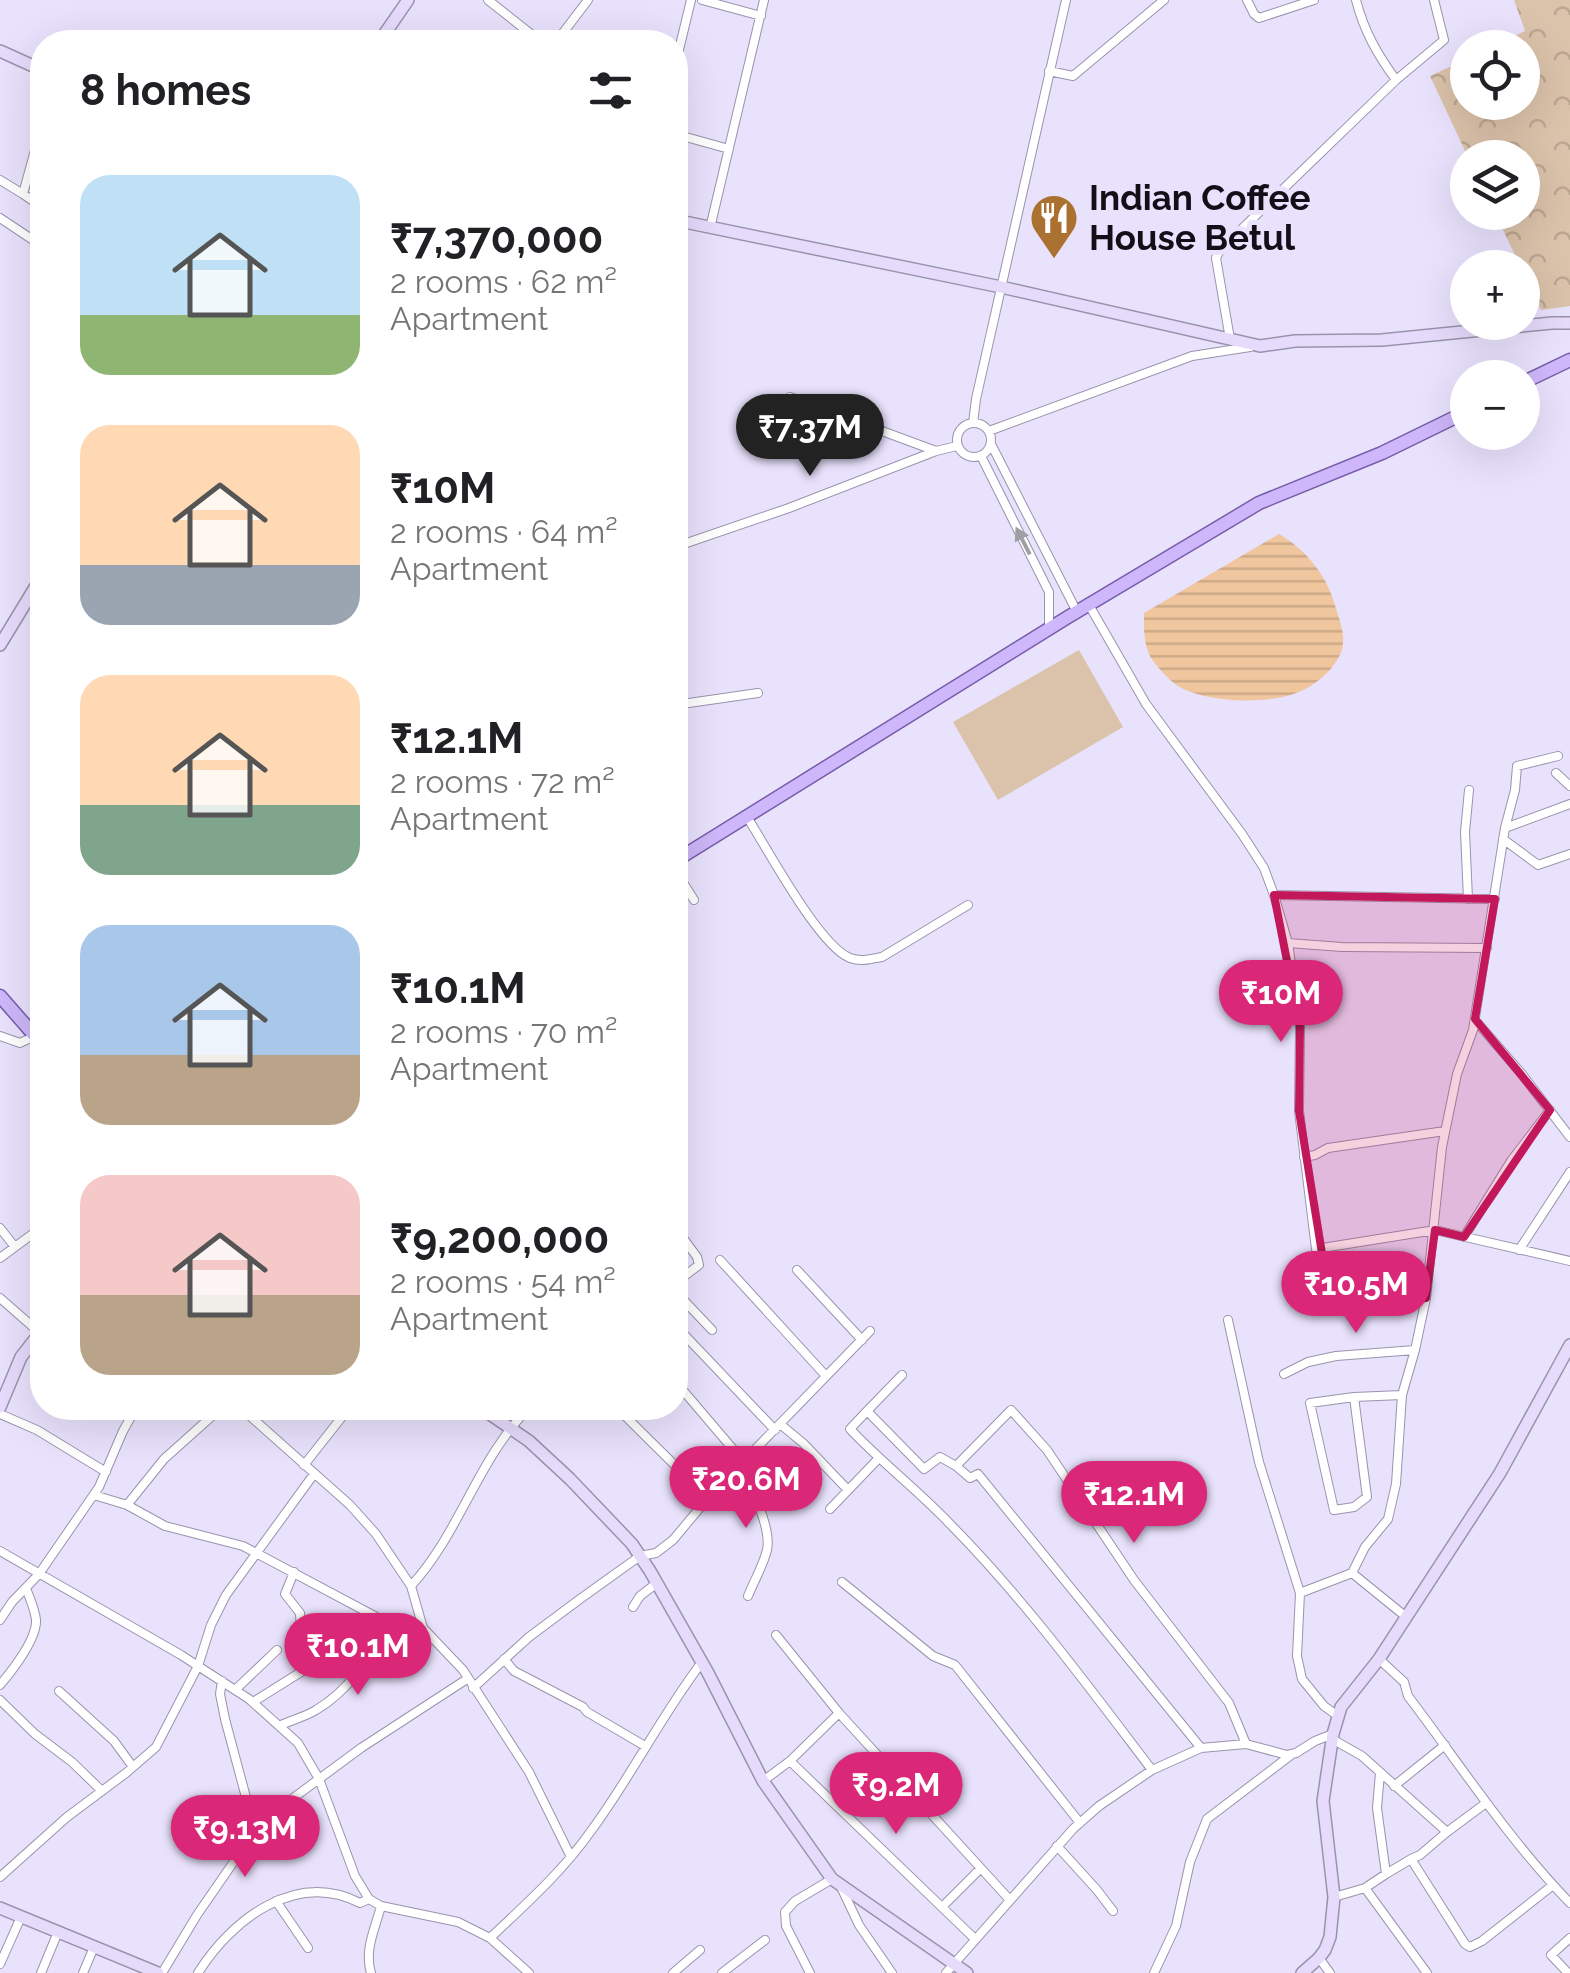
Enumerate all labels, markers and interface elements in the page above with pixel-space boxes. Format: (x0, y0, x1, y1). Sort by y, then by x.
map controls (1450, 30, 1540, 450)
button: locate (1450, 30, 1540, 120)
icon: filters (583, 63, 638, 118)
text: 8 homes (80, 66, 251, 115)
button: layers (1450, 140, 1540, 230)
place label: Indian Coffee House Betul (1089, 177, 1310, 258)
restaurant icon: Indian Coffee House Betul (1028, 192, 1080, 260)
text: ₹7,370,000 (390, 214, 603, 263)
icon: home (160, 215, 280, 335)
button: + (1450, 250, 1540, 340)
text: 2 rooms · 62 m² (390, 263, 617, 300)
text: Apartment (390, 300, 548, 337)
button: − (1450, 360, 1540, 450)
pin: ₹7.37M (729, 394, 891, 479)
text: ₹7.37M (758, 408, 862, 445)
text: ₹10M (390, 464, 495, 513)
icon: home (160, 465, 280, 585)
text: 2 rooms · 64 m² (390, 513, 618, 550)
one-way arrow (1015, 526, 1032, 555)
text: Apartment (390, 550, 548, 587)
text: ₹12.1M (390, 714, 523, 763)
icon: home (160, 715, 280, 835)
text: 2 rooms · 72 m² (390, 763, 615, 800)
text: Apartment (390, 800, 548, 837)
pin: ₹10M (1222, 960, 1340, 1045)
text: ₹10.1M (390, 964, 526, 1013)
icon: home (160, 965, 280, 1085)
text: ₹10M (1241, 974, 1321, 1011)
text: 2 rooms · 70 m² (390, 1013, 617, 1050)
text: Apartment (390, 1050, 548, 1087)
text: ₹9,200,000 (390, 1214, 609, 1263)
icon: home (160, 1215, 280, 1335)
pin: ₹10.5M (1275, 1251, 1437, 1336)
text: 2 rooms · 54 m² (390, 1263, 616, 1300)
text: ₹10.5M (1303, 1265, 1409, 1302)
text: Apartment (390, 1300, 548, 1337)
pin: ₹20.6M (665, 1446, 827, 1531)
text: ₹20.6M (691, 1460, 801, 1497)
pin: ₹12.1M (1053, 1461, 1215, 1546)
text: ₹12.1M (1083, 1475, 1185, 1512)
pin: ₹10.1M (277, 1613, 439, 1698)
text: ₹10.1M (306, 1627, 410, 1664)
pin: ₹9.2M (826, 1752, 966, 1837)
text: ₹9.2M (852, 1766, 940, 1803)
pin: ₹9.13M (164, 1795, 326, 1880)
text: ₹9.13M (193, 1809, 297, 1846)

